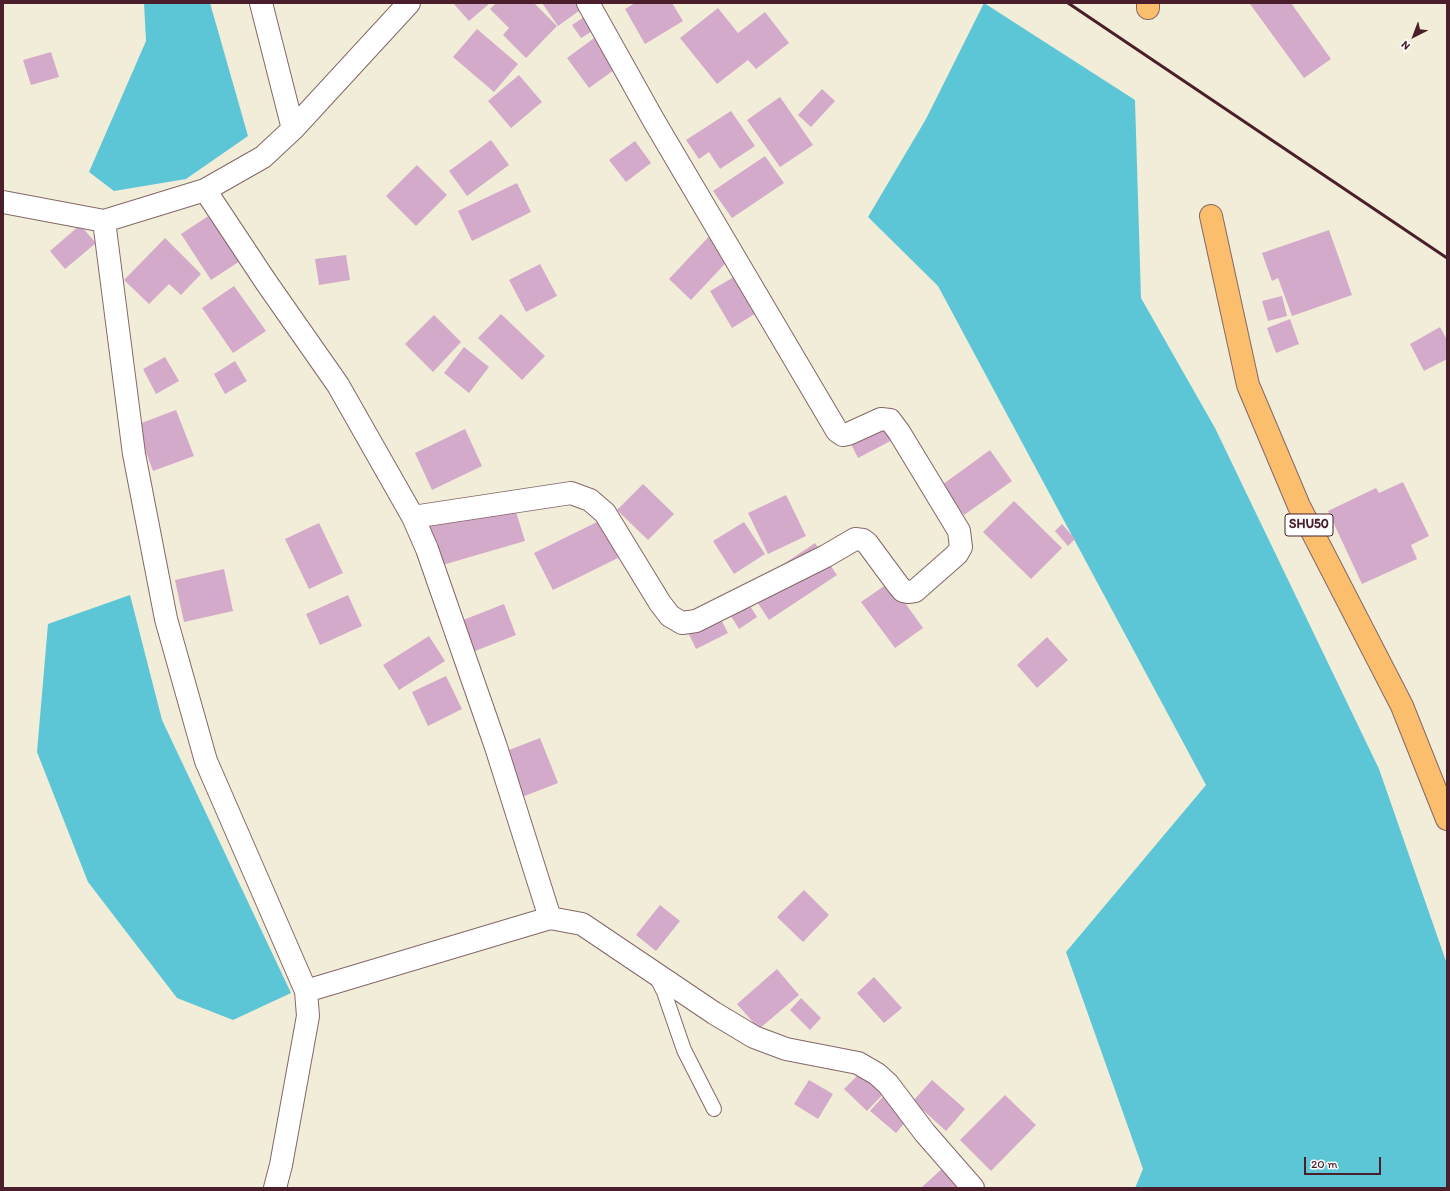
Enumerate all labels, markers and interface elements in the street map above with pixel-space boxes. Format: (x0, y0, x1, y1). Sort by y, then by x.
north arrow (1394, 16, 1434, 56)
text: N (1399, 38, 1413, 53)
road number: SHU50 (1285, 514, 1333, 536)
scale bar (1306, 1149, 1383, 1175)
text: 20 m (1311, 1157, 1338, 1171)

